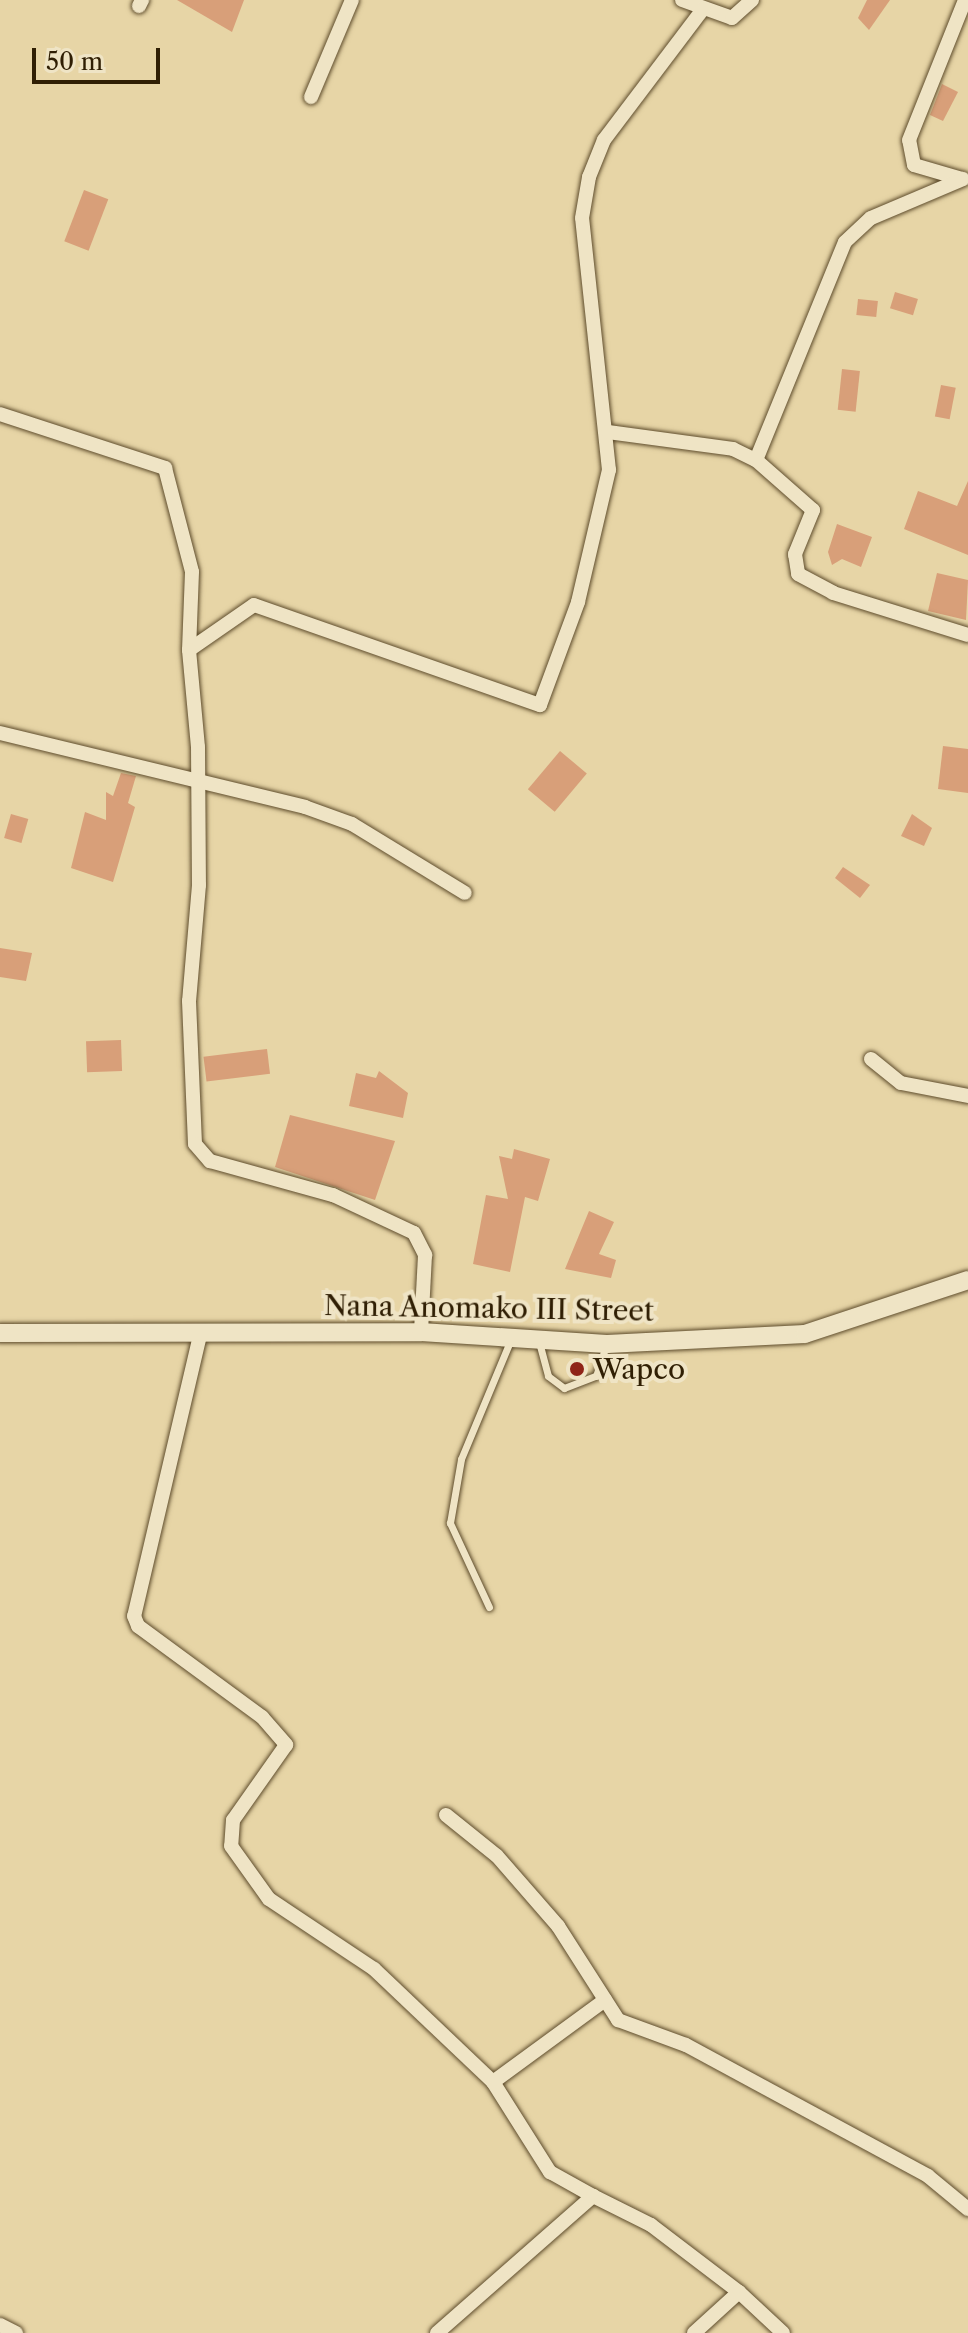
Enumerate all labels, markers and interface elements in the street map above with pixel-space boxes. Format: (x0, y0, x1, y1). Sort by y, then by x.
scale bar (36, 32, 164, 82)
text: 50 m (46, 47, 103, 76)
street label: Nana Anomako III Street (323, 1288, 655, 1328)
place label: Wapco (593, 1352, 685, 1386)
marker: Wapco (568, 1360, 586, 1378)

